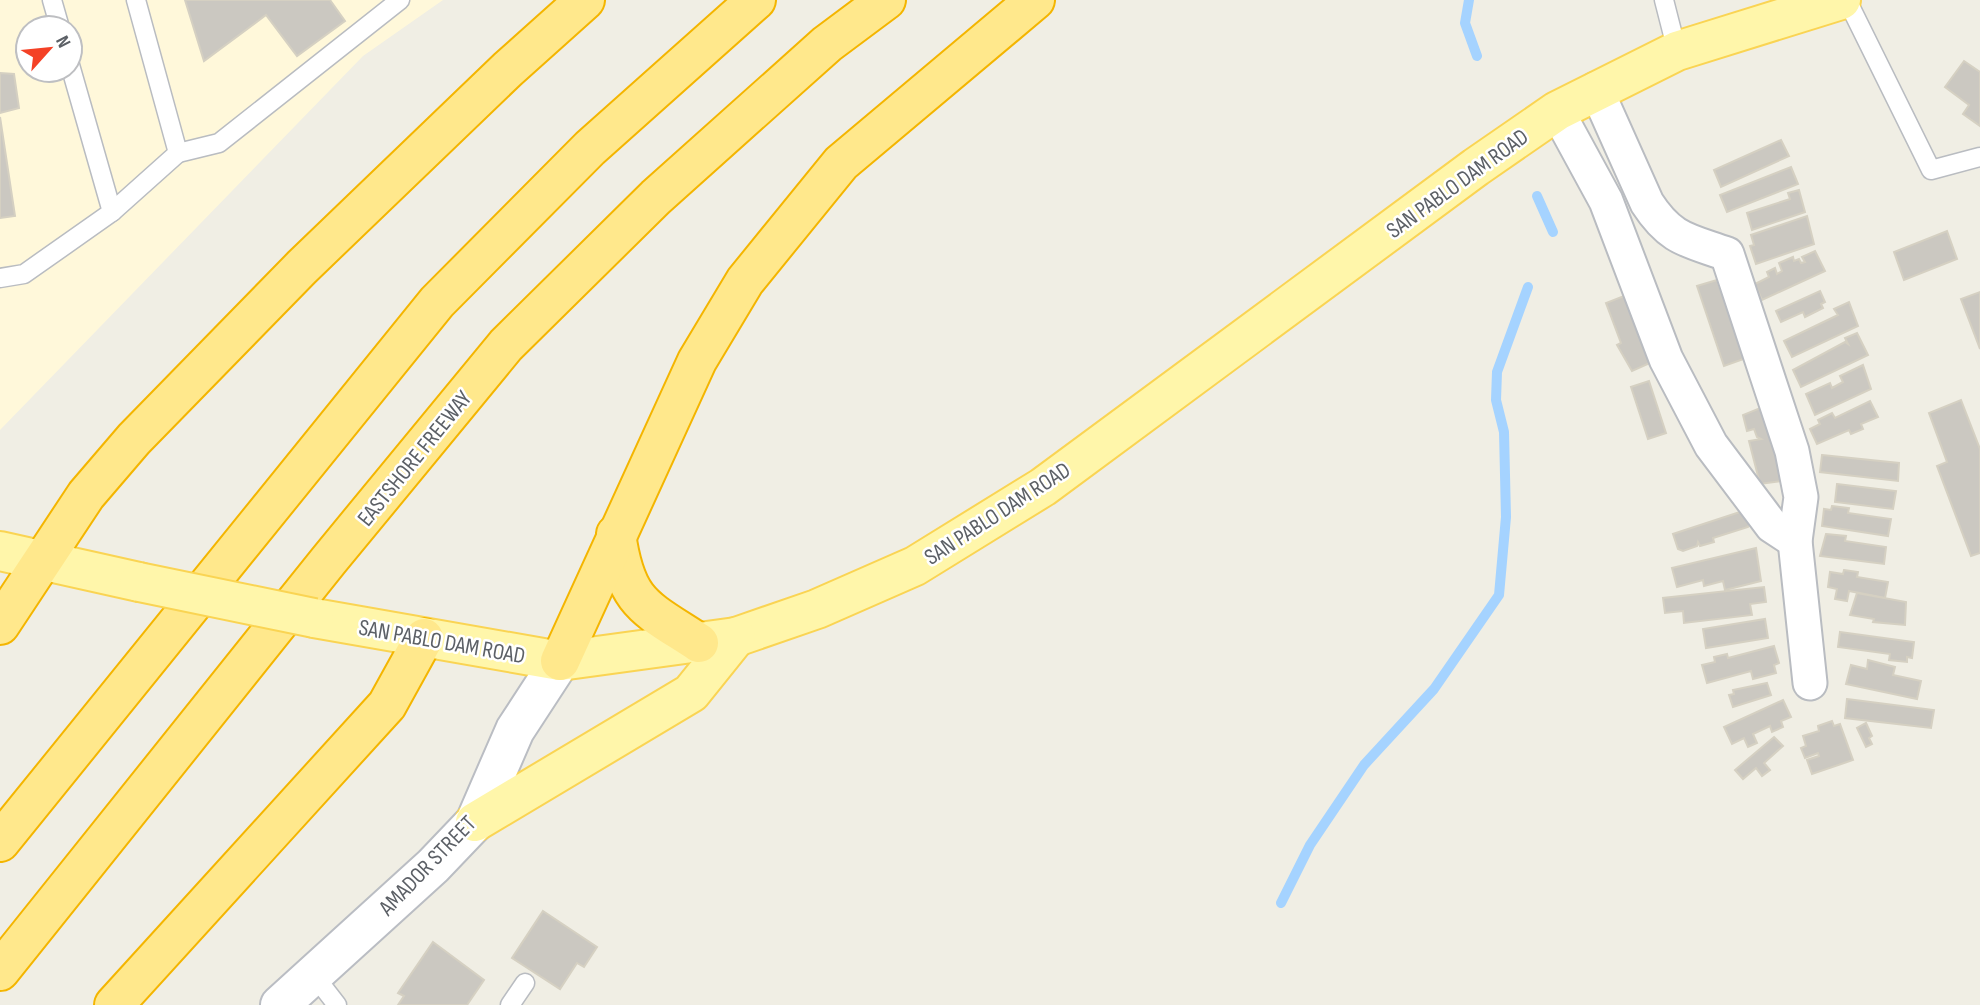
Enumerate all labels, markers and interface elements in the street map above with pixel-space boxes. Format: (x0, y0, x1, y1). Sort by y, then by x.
north arrow (14, 14, 84, 84)
text: N (50, 32, 75, 52)
street label: SAN PABLO DAM ROAD (1381, 123, 1534, 245)
street label: EASTSHORE FREEWAY (352, 385, 478, 532)
street label: SAN PABLO DAM ROAD (919, 456, 1076, 571)
street label: SAN PABLO DAM ROAD (356, 614, 527, 670)
street label: AMADOR STREET (372, 810, 482, 922)

